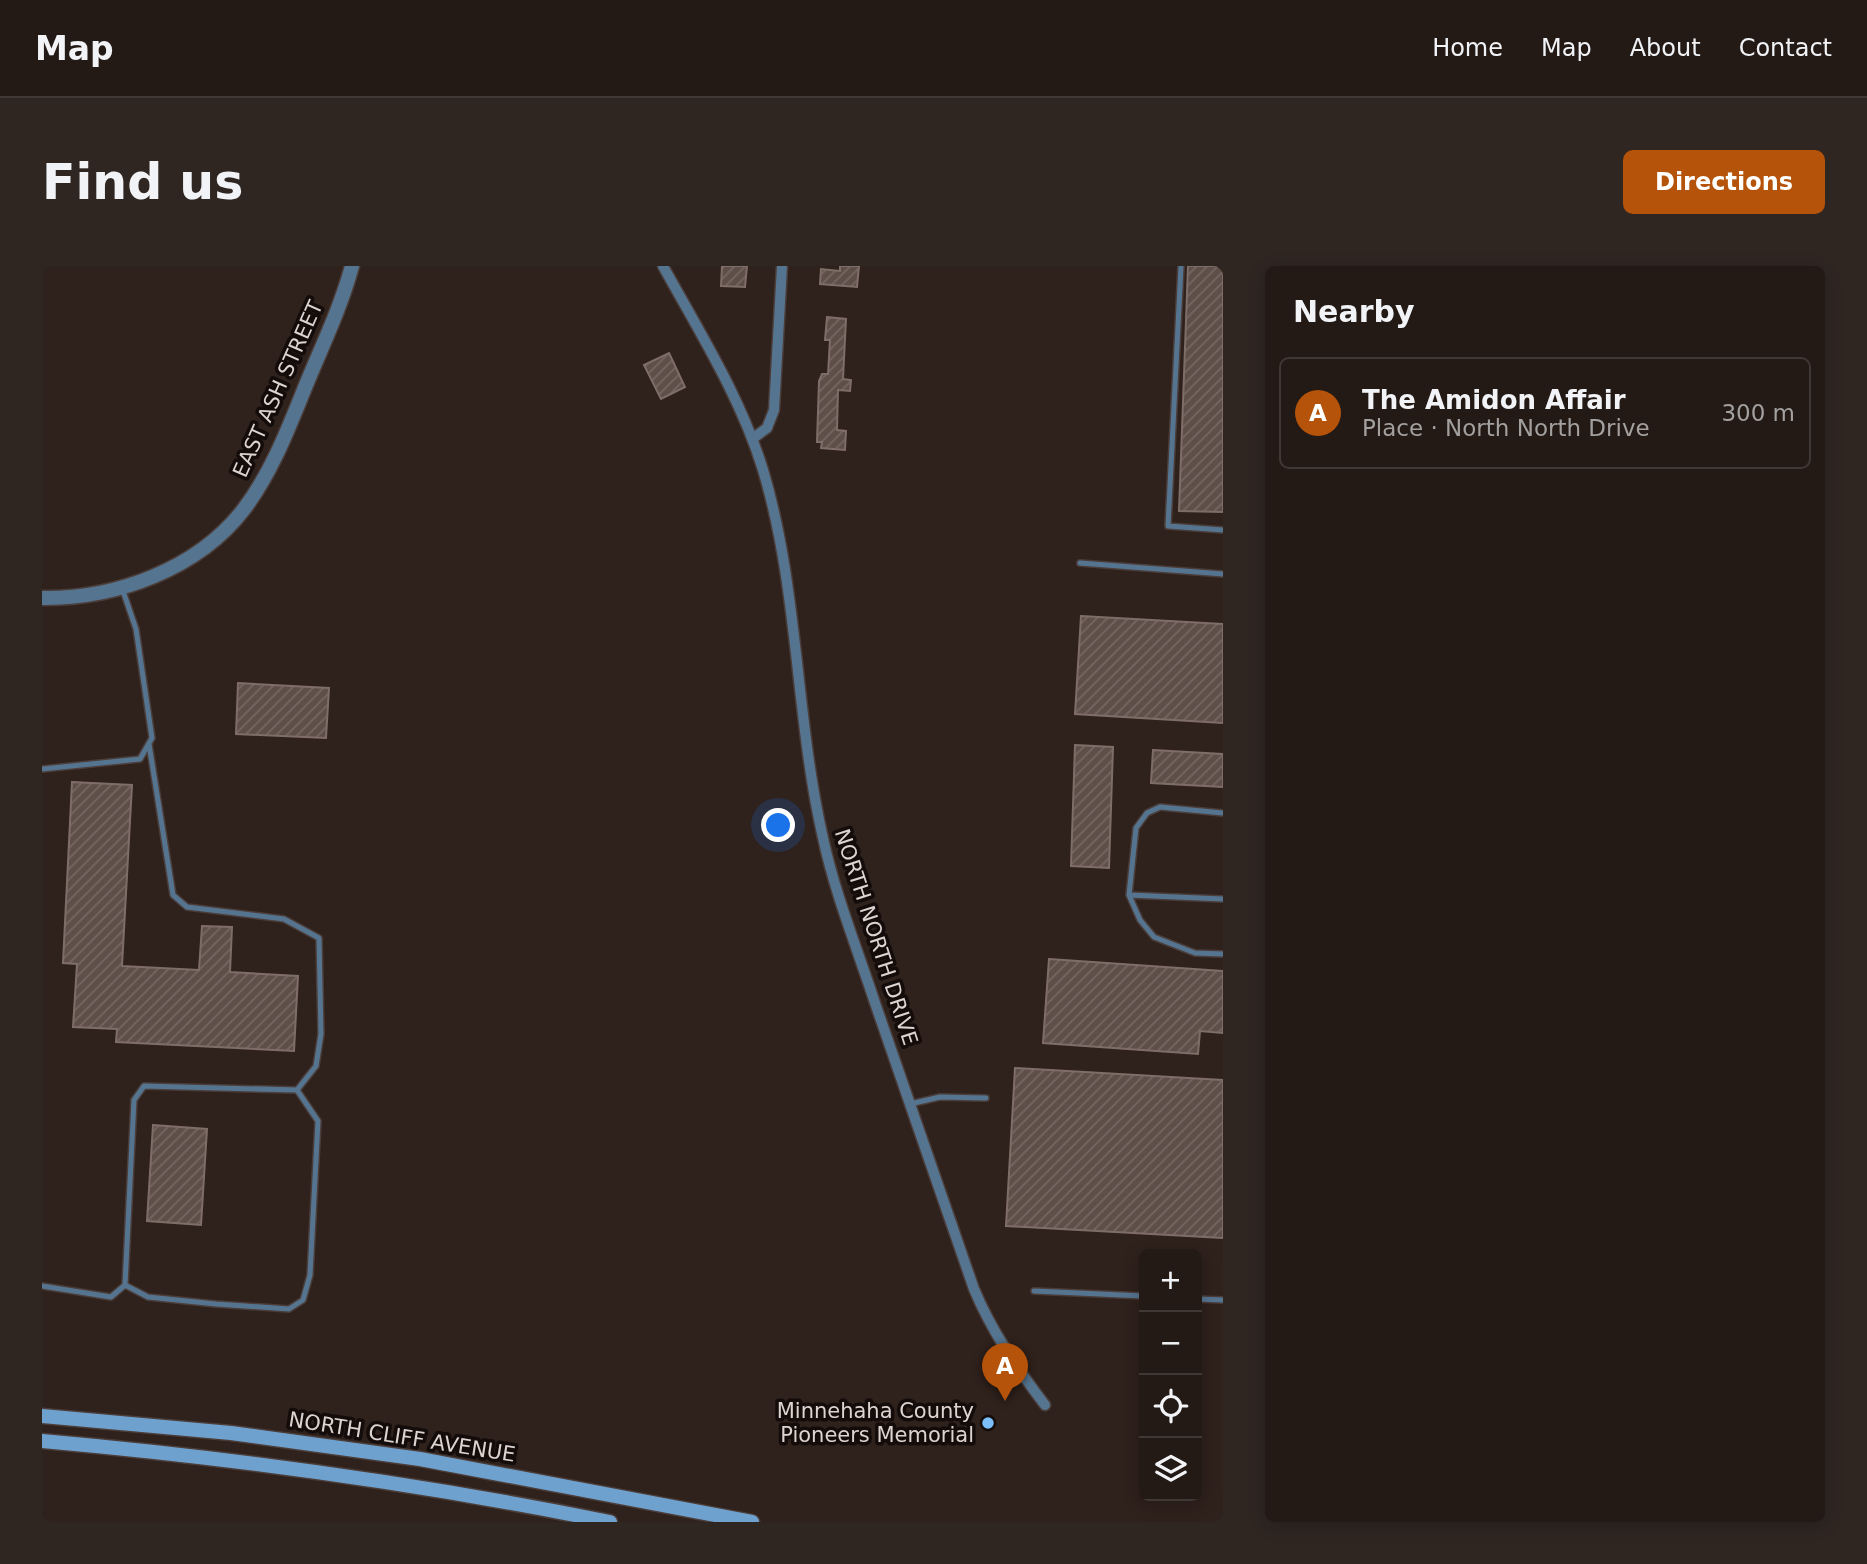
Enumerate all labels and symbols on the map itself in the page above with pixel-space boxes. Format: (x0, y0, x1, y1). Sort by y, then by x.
street label: EAST ASH STREET (228, 297, 328, 481)
your location (761, 808, 795, 842)
street label: NORTH NORTH DRIVE (830, 826, 922, 1048)
pin: A (982, 1343, 1028, 1401)
place label: Minnehaha County Pioneers Memorial (777, 1399, 974, 1447)
street label: NORTH CLIFF AVENUE (287, 1407, 517, 1467)
marker: Minnehaha County Pioneers Memorial (980, 1415, 996, 1431)

